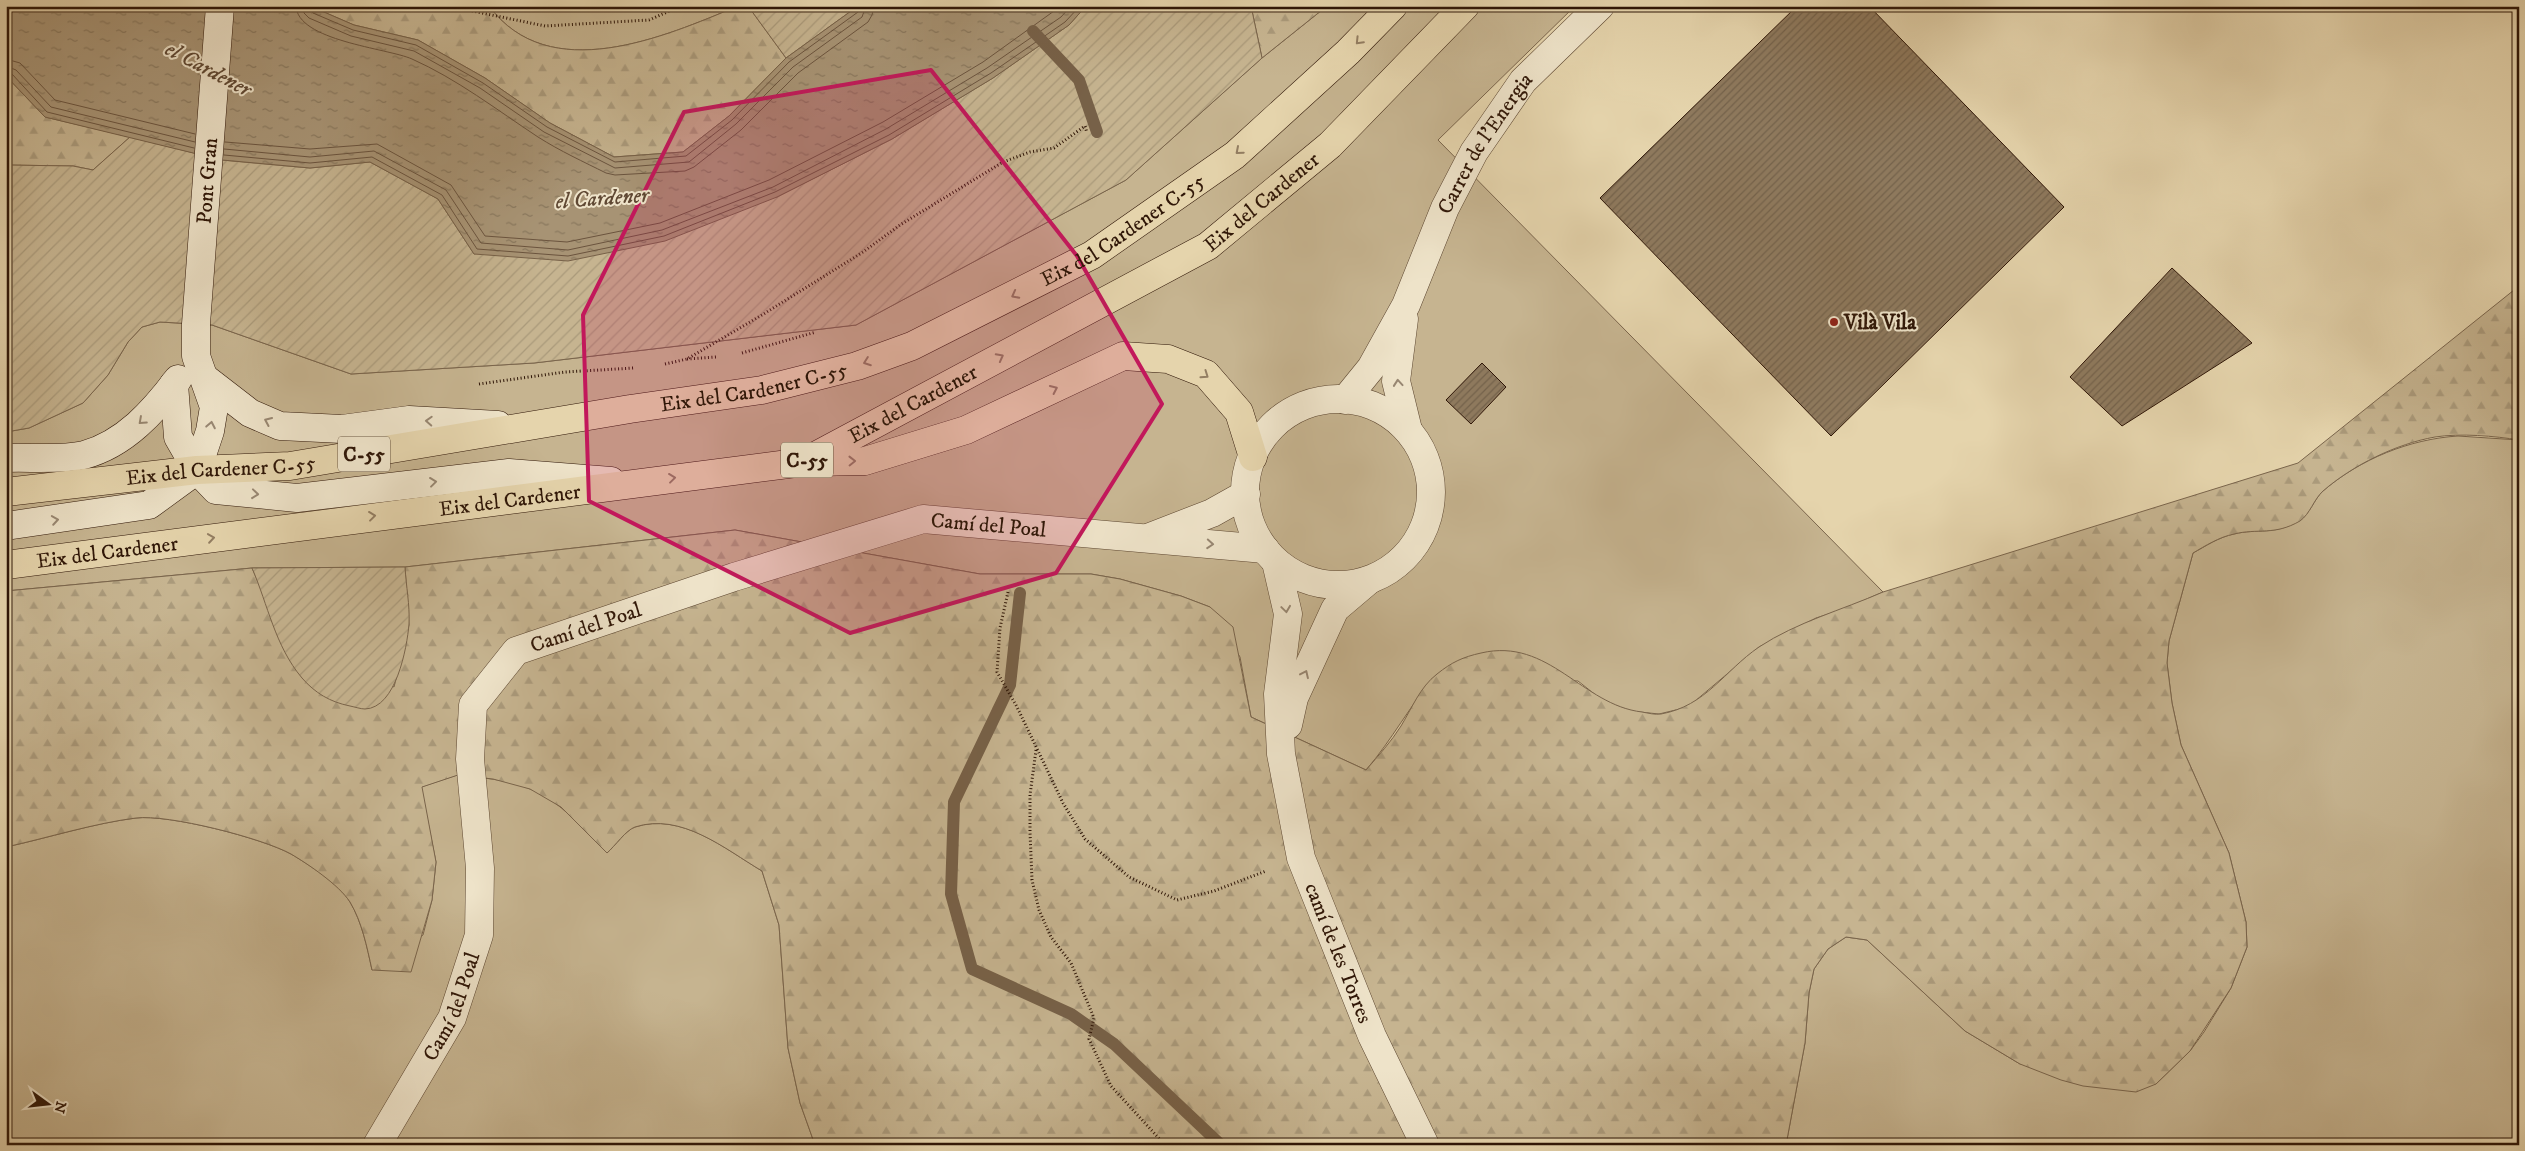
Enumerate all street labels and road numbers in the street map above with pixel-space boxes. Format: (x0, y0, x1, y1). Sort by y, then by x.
street label: Carrer de l'Energia (1432, 67, 1538, 219)
street label: Pont Gran (192, 137, 224, 225)
street label: Eix del Cardener (1199, 147, 1325, 258)
street label: Eix del Cardener C-55 (1037, 168, 1210, 293)
street label: Eix del Cardener C-55 (659, 357, 850, 418)
street label: Eix del Cardener (844, 360, 982, 450)
road number: C-55 (338, 436, 390, 472)
road number: C-55 (781, 442, 833, 478)
street label: Eix del Cardener C-55 (125, 450, 318, 492)
street label: Eix del Cardener (438, 479, 582, 523)
street label: Camí del Poal (930, 508, 1048, 544)
street label: Eix del Cardener (35, 531, 180, 575)
street label: Camí del Poal (527, 597, 646, 659)
street label: camí de les Torres (1298, 879, 1378, 1027)
street label: Camí del Poal (418, 949, 487, 1066)

